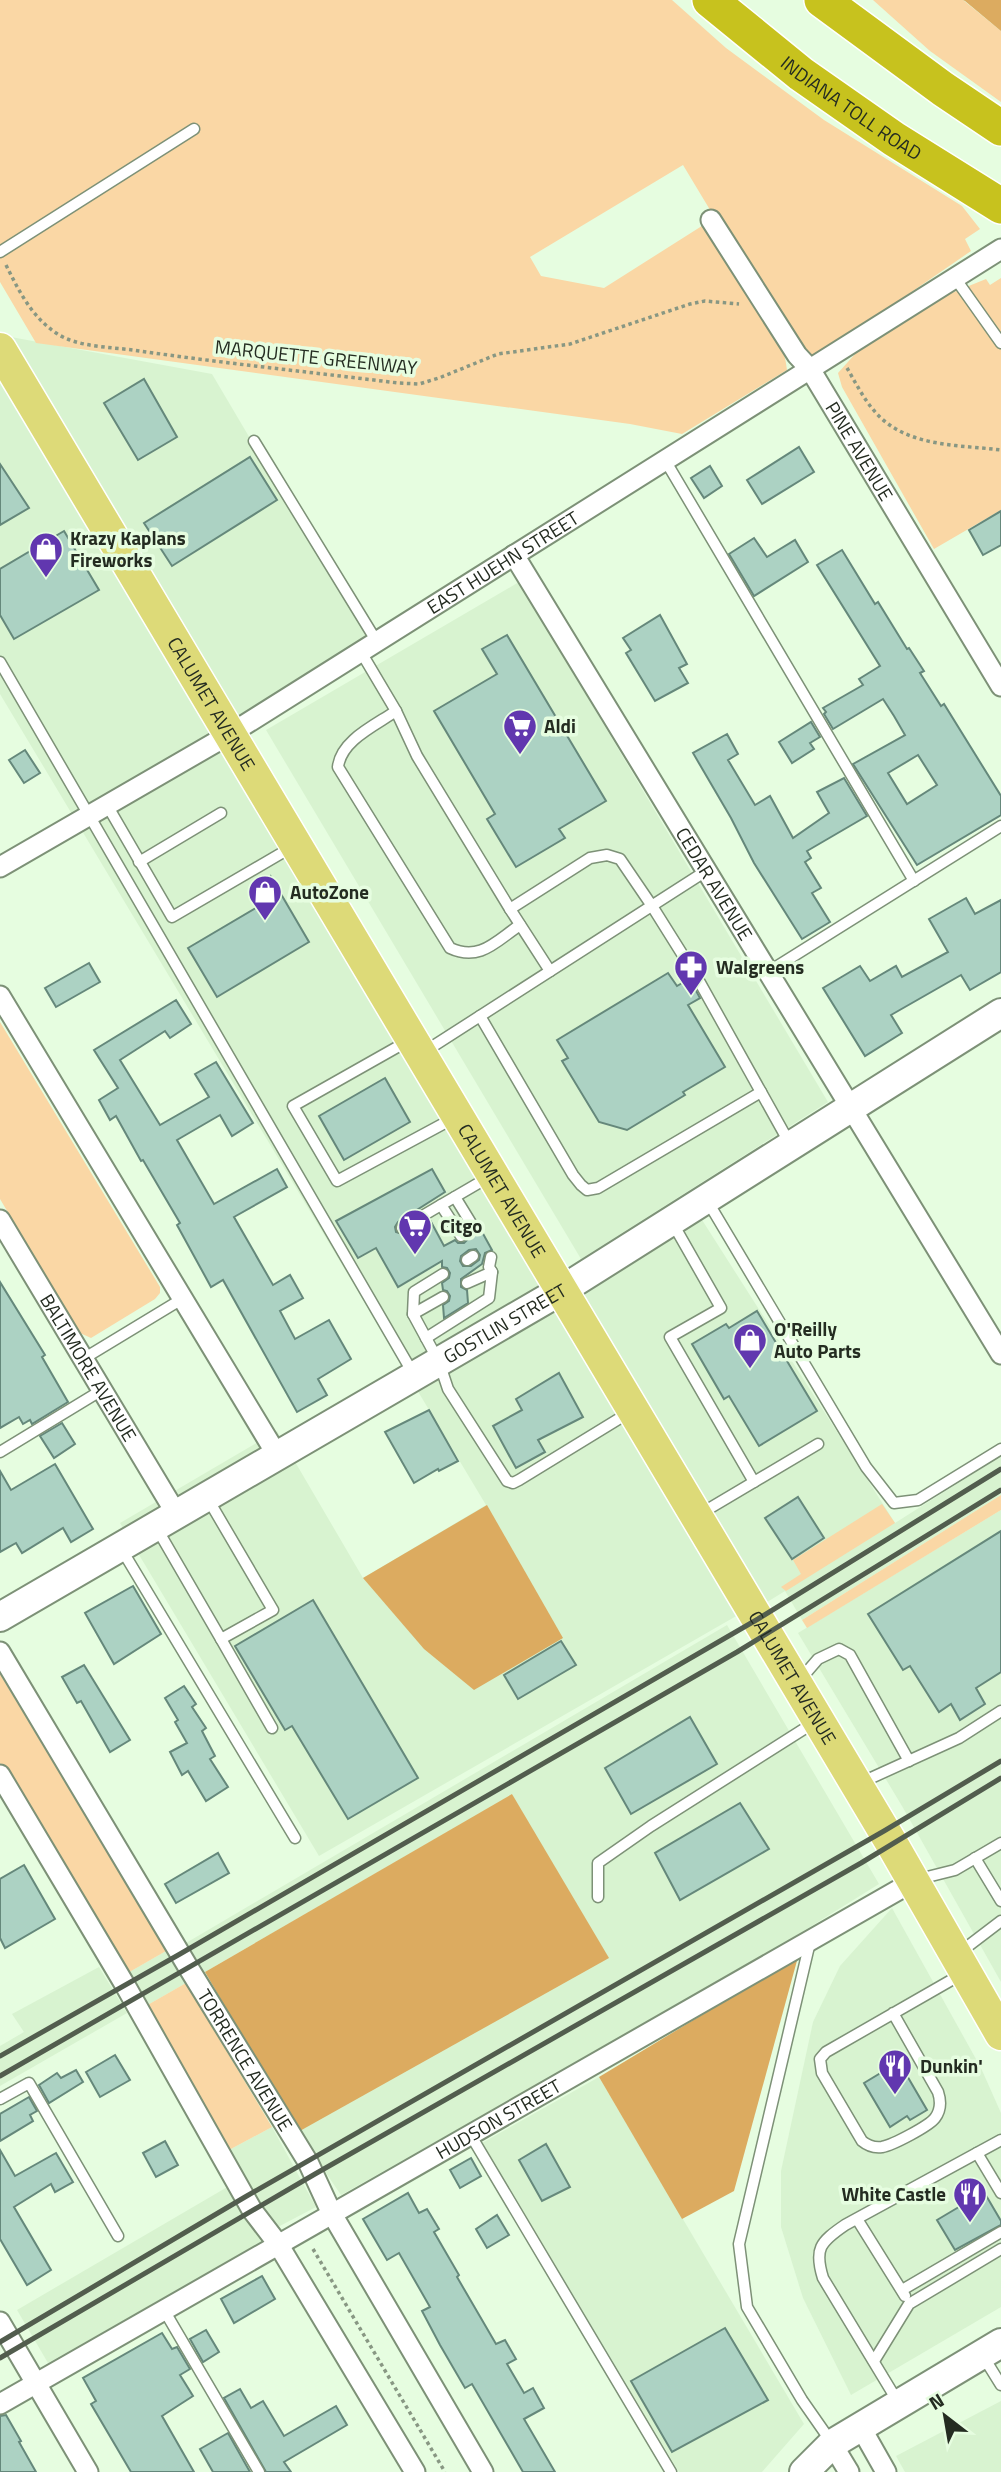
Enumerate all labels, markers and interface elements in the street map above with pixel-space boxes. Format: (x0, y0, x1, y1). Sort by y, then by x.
street label: INDIANA TOLL ROAD (775, 48, 928, 167)
street label: MARQUETTE GREENWAY (213, 331, 419, 382)
street label: PINE AVENUE (819, 396, 901, 506)
street label: EAST HUEHN STREET (421, 503, 584, 621)
place label: Krazy Kaplans Fireworks (70, 523, 186, 574)
shop icon: Krazy Kaplans Fireworks (27, 530, 65, 579)
street label: CALUMET AVENUE (161, 631, 263, 776)
supermarket icon: Aldi (501, 707, 539, 756)
place label: Aldi (544, 711, 576, 740)
street label: CEDAR AVENUE (669, 821, 761, 946)
shop icon: AutoZone (246, 873, 284, 922)
place label: AutoZone (290, 877, 369, 906)
pharmacy icon: Walgreens (672, 948, 710, 997)
place label: Walgreens (716, 952, 804, 981)
street label: CALUMET AVENUE (451, 1118, 554, 1263)
supermarket icon: Citgo (396, 1207, 434, 1256)
place label: Citgo (440, 1211, 482, 1240)
street label: GOSTLIN STREET (437, 1276, 572, 1370)
street label: BALTIMORE AVENUE (33, 1288, 145, 1447)
place label: O'Reilly Auto Parts (774, 1314, 861, 1365)
shop icon: O'Reilly Auto Parts (731, 1321, 769, 1370)
street label: CALUMET AVENUE (742, 1605, 844, 1750)
street label: TORRENCE AVENUE (191, 1983, 300, 2136)
restaurant icon: Dunkin' (876, 2047, 914, 2096)
place label: Dunkin' (920, 2051, 983, 2080)
street label: HUDSON STREET (430, 2071, 566, 2166)
restaurant icon: White Castle (951, 2175, 989, 2224)
place label: White Castle (841, 2179, 946, 2208)
north arrow (910, 2381, 980, 2451)
text: N (923, 2385, 949, 2417)

